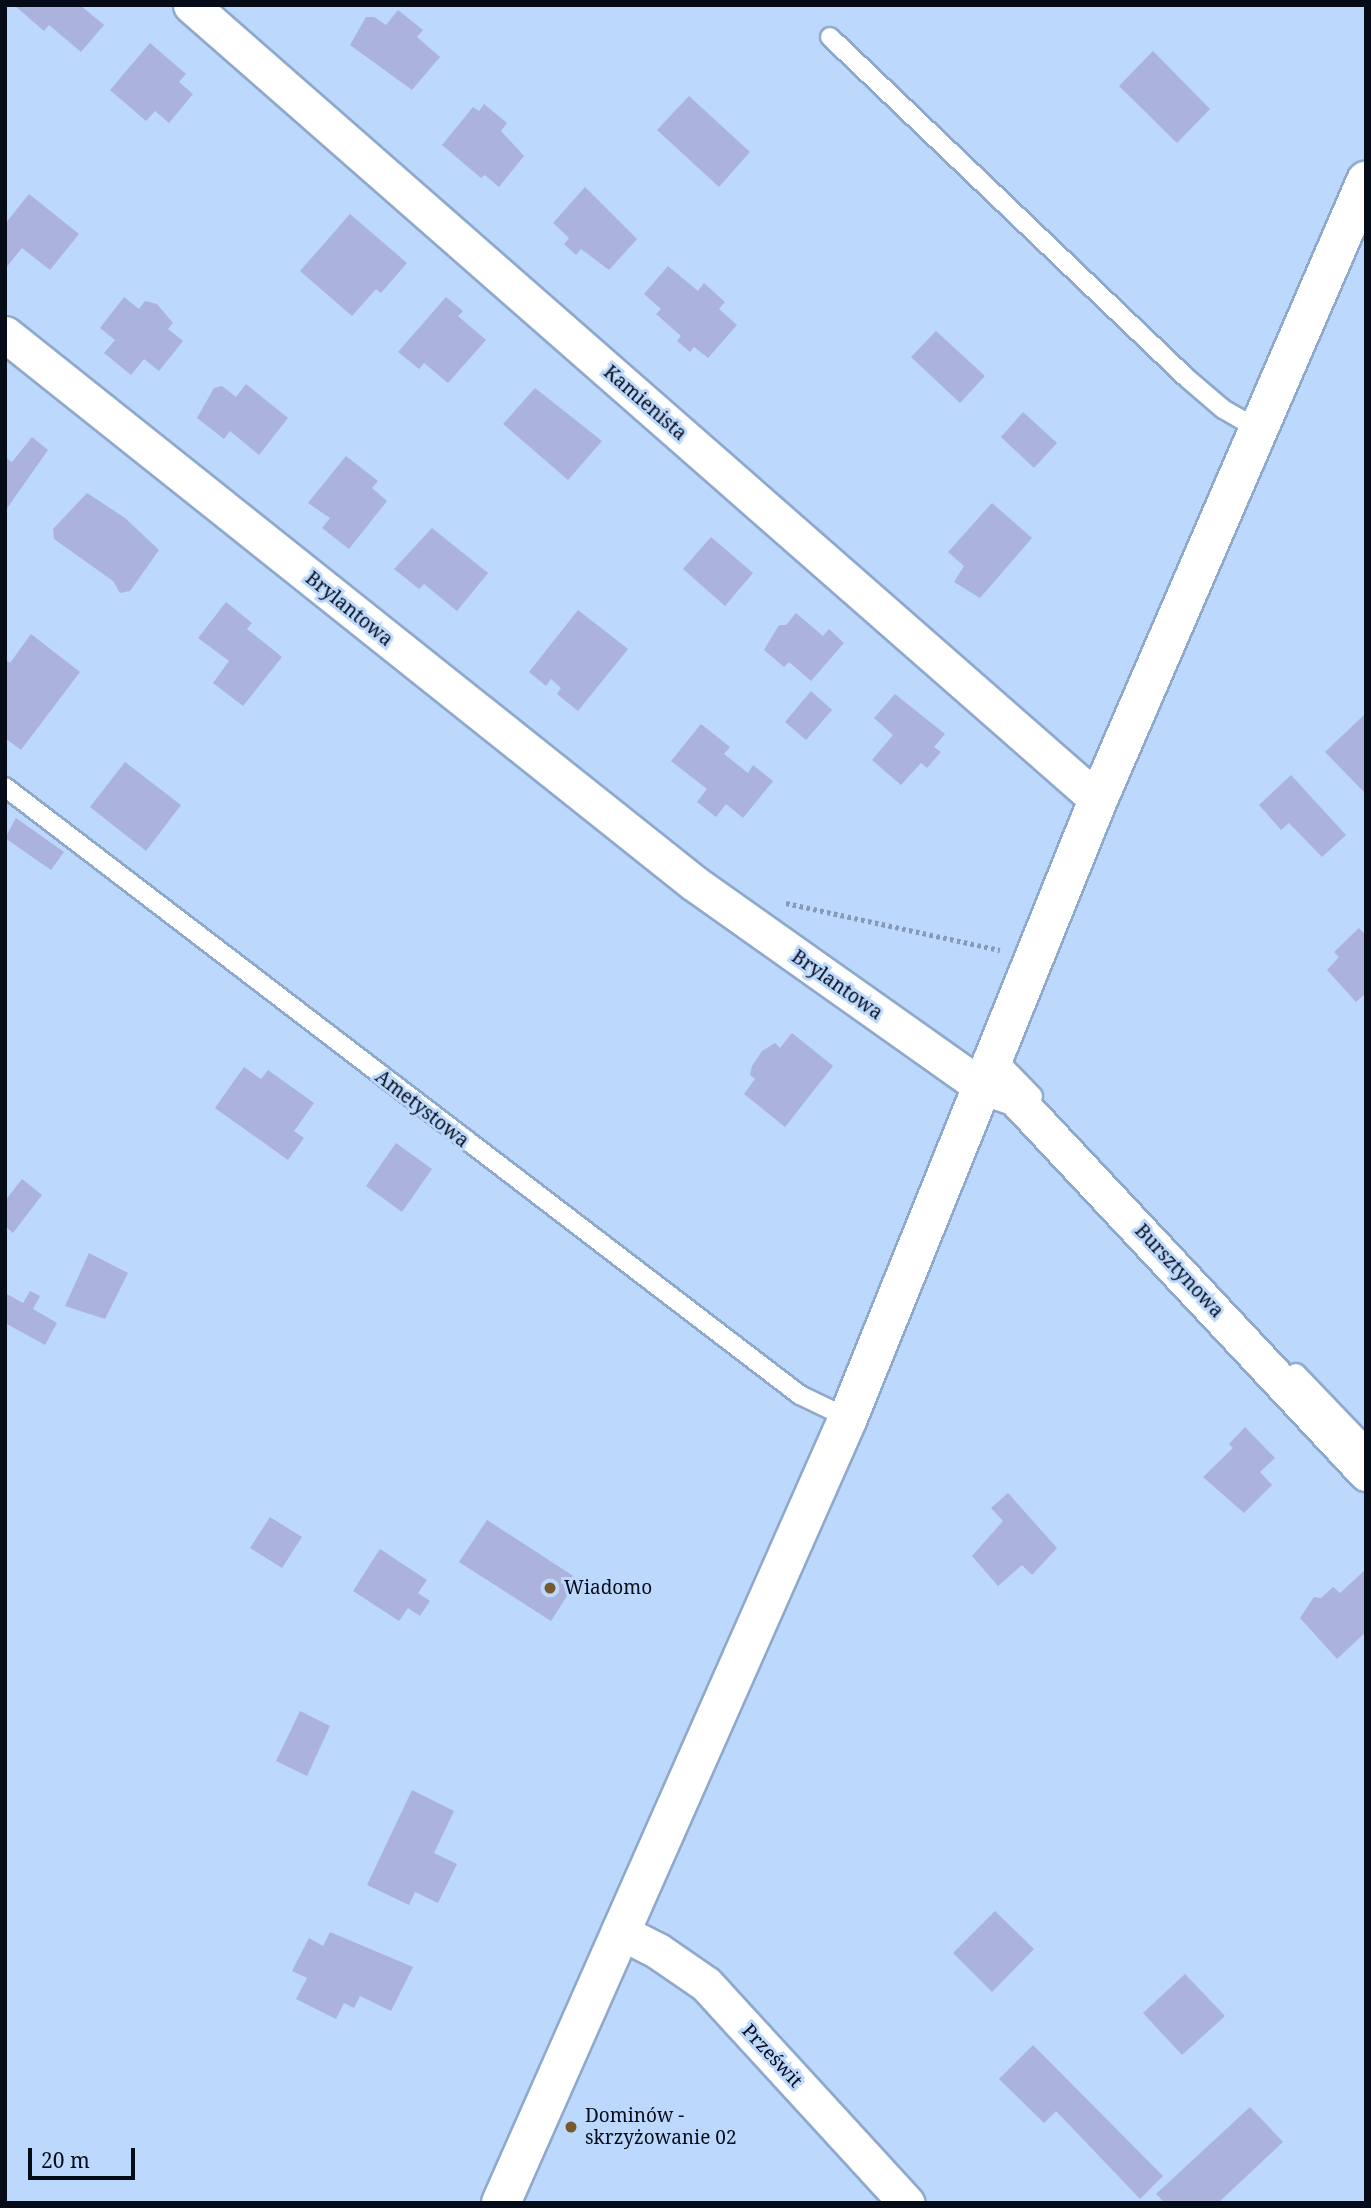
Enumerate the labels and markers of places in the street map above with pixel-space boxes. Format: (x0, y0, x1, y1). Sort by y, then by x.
place label: Wiadomo (564, 1577, 652, 1599)
marker: Wiadomo (542, 1580, 558, 1596)
place label: Dominów - skrzyżowanie 02 (585, 2105, 737, 2149)
marker: Dominów - skrzyżowanie 02 (563, 2119, 579, 2135)

